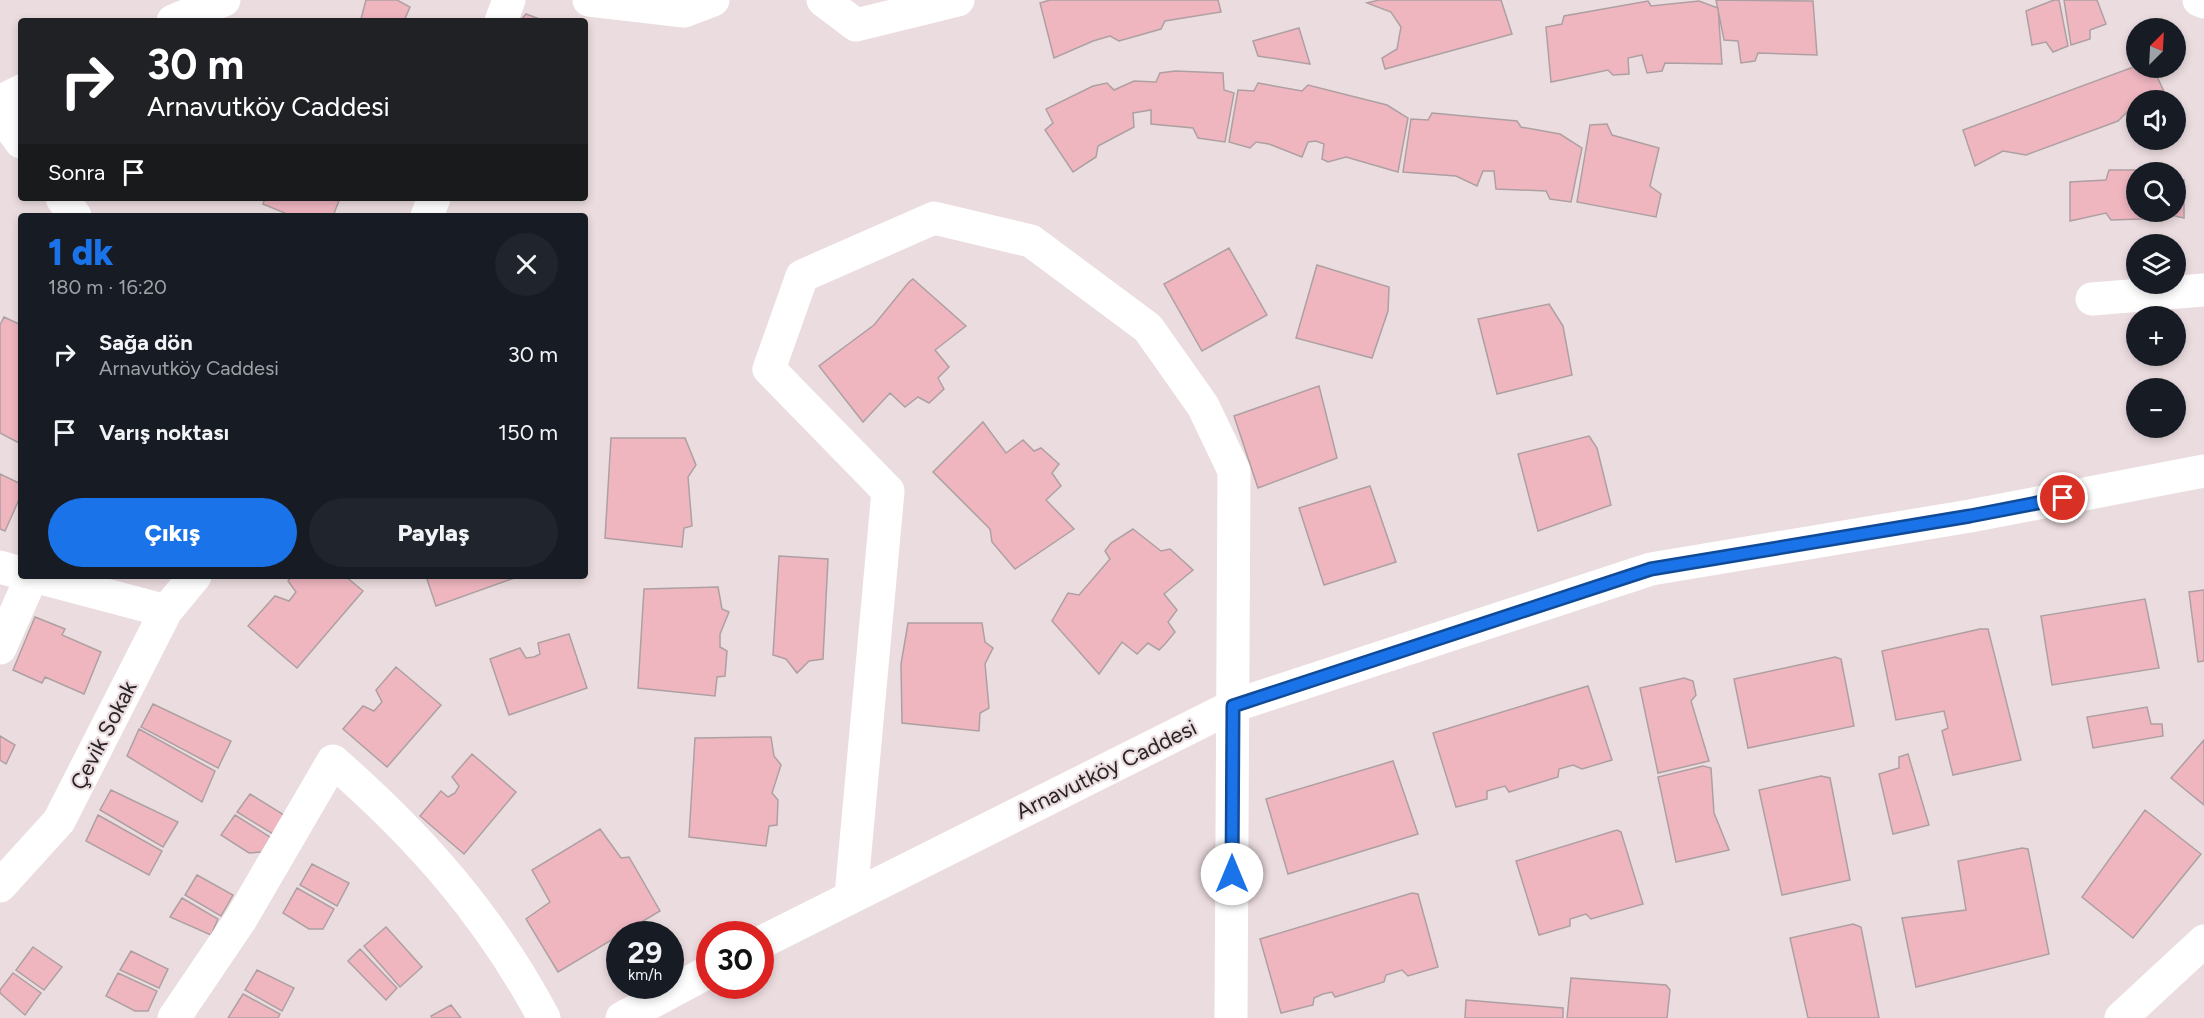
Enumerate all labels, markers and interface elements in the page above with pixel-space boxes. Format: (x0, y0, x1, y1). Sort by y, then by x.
north arrow (2126, 18, 2186, 78)
map controls (2126, 18, 2186, 438)
text: 30 m (147, 39, 244, 90)
icon: right (48, 42, 126, 120)
text: Arnavutköy Caddesi (147, 90, 390, 123)
button: sound (2126, 90, 2186, 150)
icon: arrive (117, 156, 150, 189)
text: Sonra (48, 159, 105, 186)
button: search (2126, 162, 2186, 222)
text: 1 dk (48, 231, 114, 274)
button: close (495, 233, 558, 296)
button: layers (2126, 234, 2186, 294)
text: 180 m · 16:20 (48, 275, 167, 299)
button: + (2126, 306, 2186, 366)
text: Sağa dön (99, 329, 193, 356)
icon: right (48, 338, 81, 371)
text: 30 m (508, 341, 558, 368)
text: Arnavutköy Caddesi (99, 356, 279, 380)
button: − (2126, 378, 2186, 438)
icon: arrive (48, 416, 81, 449)
text: Varış noktası (99, 419, 229, 446)
text: 150 m (498, 419, 558, 446)
pin (2037, 472, 2088, 523)
icon: arrive (2046, 481, 2079, 514)
button: Çıkış (48, 498, 297, 567)
button: Paylaş (309, 498, 558, 567)
street label: Çevik Sokak (64, 676, 143, 794)
street label: Arnavutköy Caddesi (1011, 714, 1201, 825)
position arrow (1200, 842, 1264, 906)
speed limit sign: 30 (696, 921, 774, 999)
text: 29 (628, 934, 662, 971)
text: km/h (628, 966, 662, 984)

